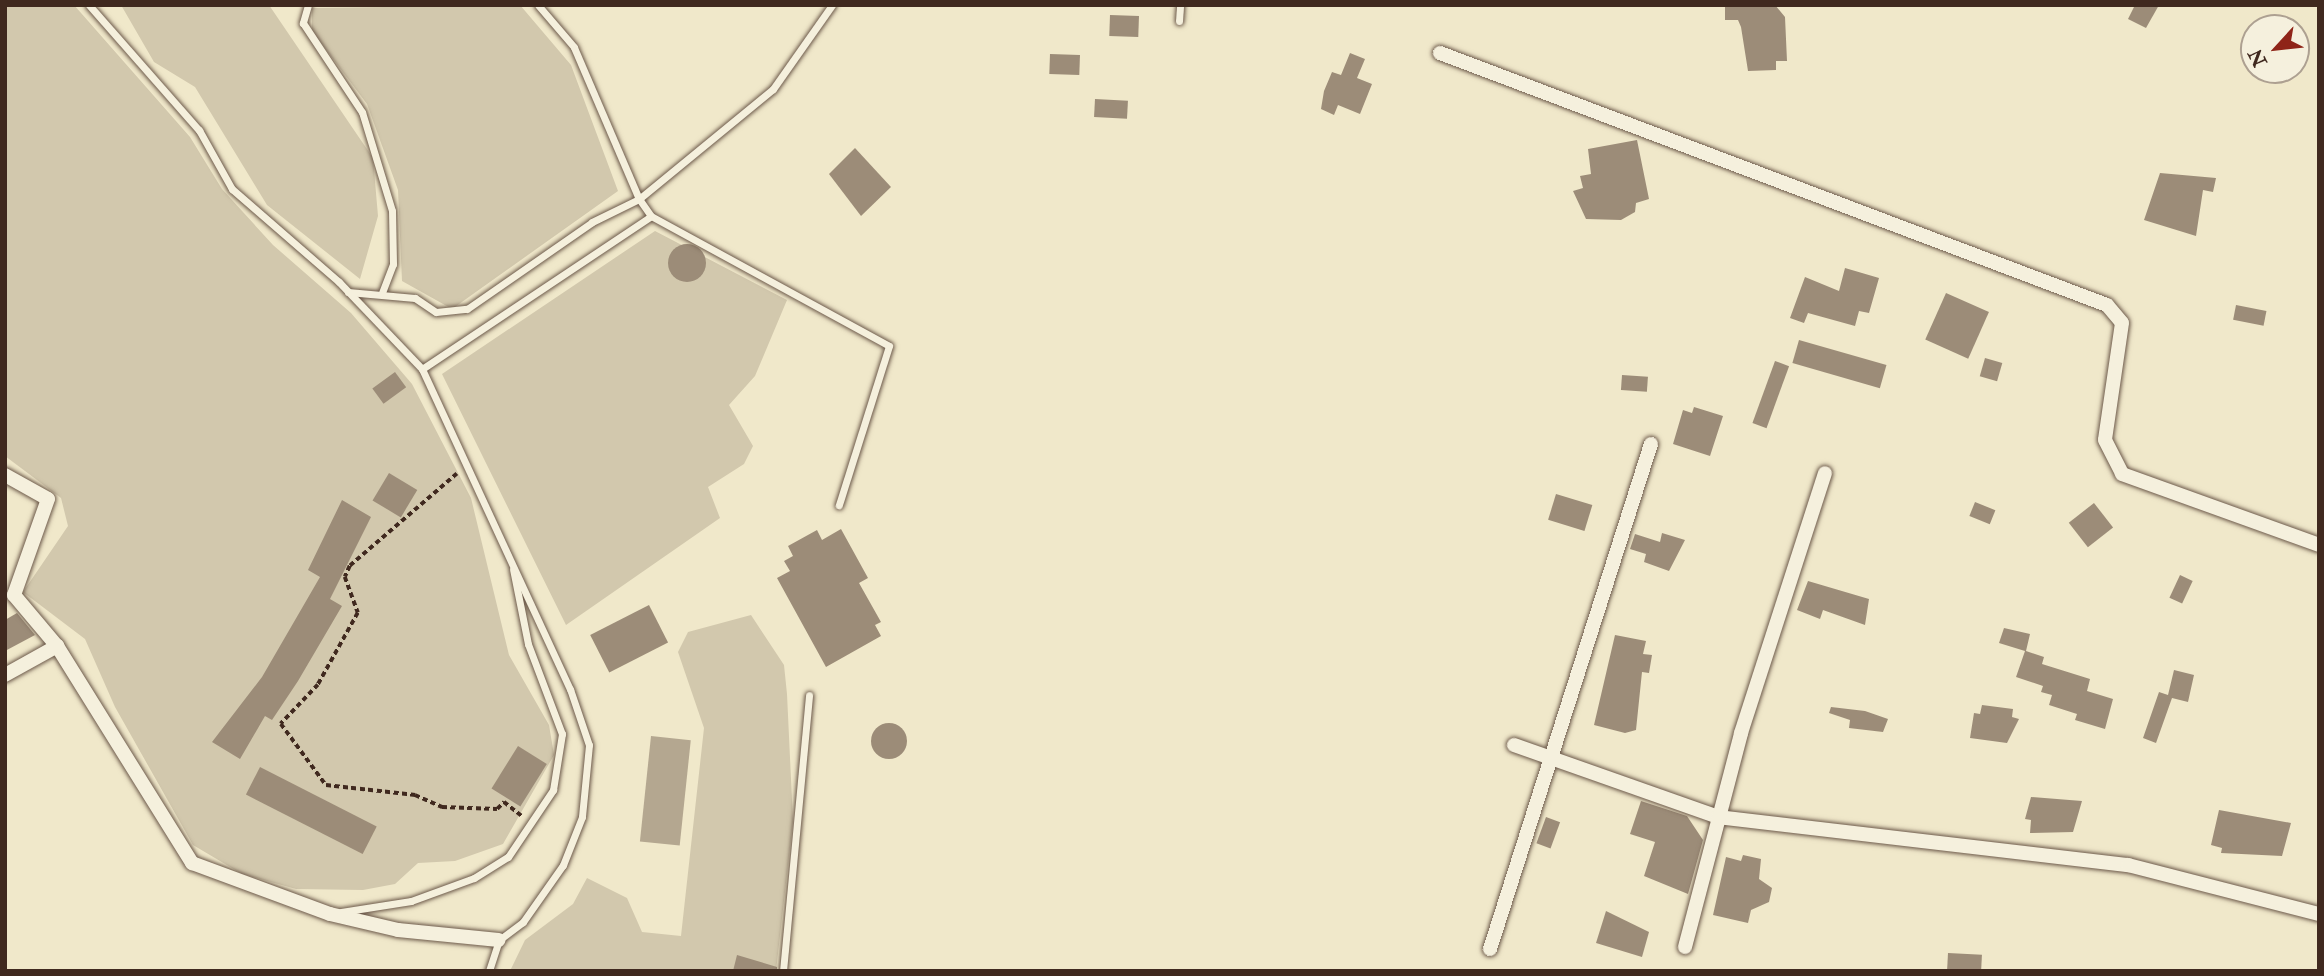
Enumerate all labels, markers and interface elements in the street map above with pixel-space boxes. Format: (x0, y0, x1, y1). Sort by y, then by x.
north arrow (2240, 14, 2310, 84)
text: N (2244, 45, 2273, 71)

